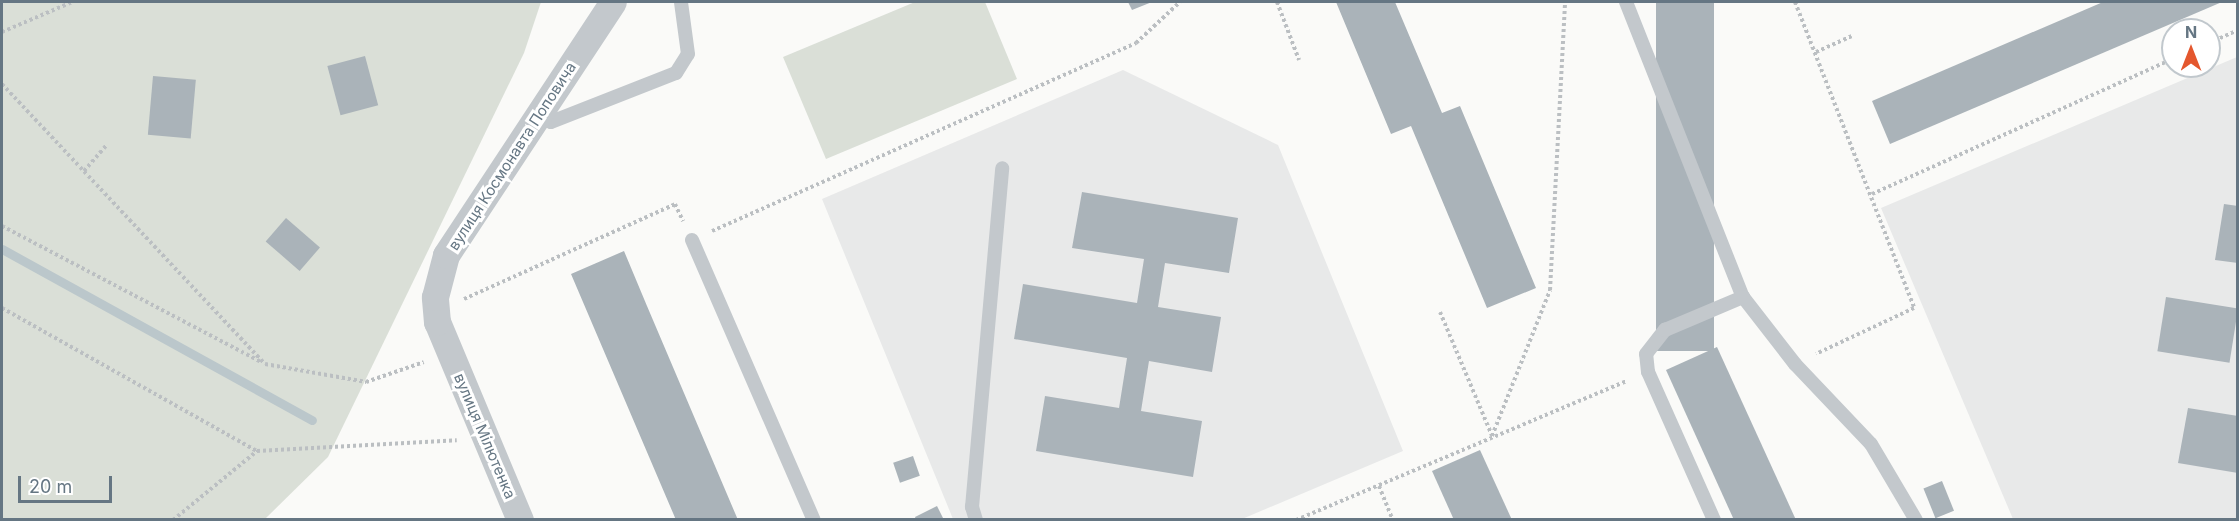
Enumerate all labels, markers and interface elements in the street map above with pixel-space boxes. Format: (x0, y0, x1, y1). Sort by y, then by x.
north arrow (2161, 18, 2221, 78)
text: N (2185, 22, 2197, 42)
street label: вулиця Космонавта Поповича (444, 59, 580, 253)
street label: вулиця Мілютенка (450, 371, 520, 501)
scale bar (21, 464, 116, 502)
text: 20 m (29, 476, 72, 497)

